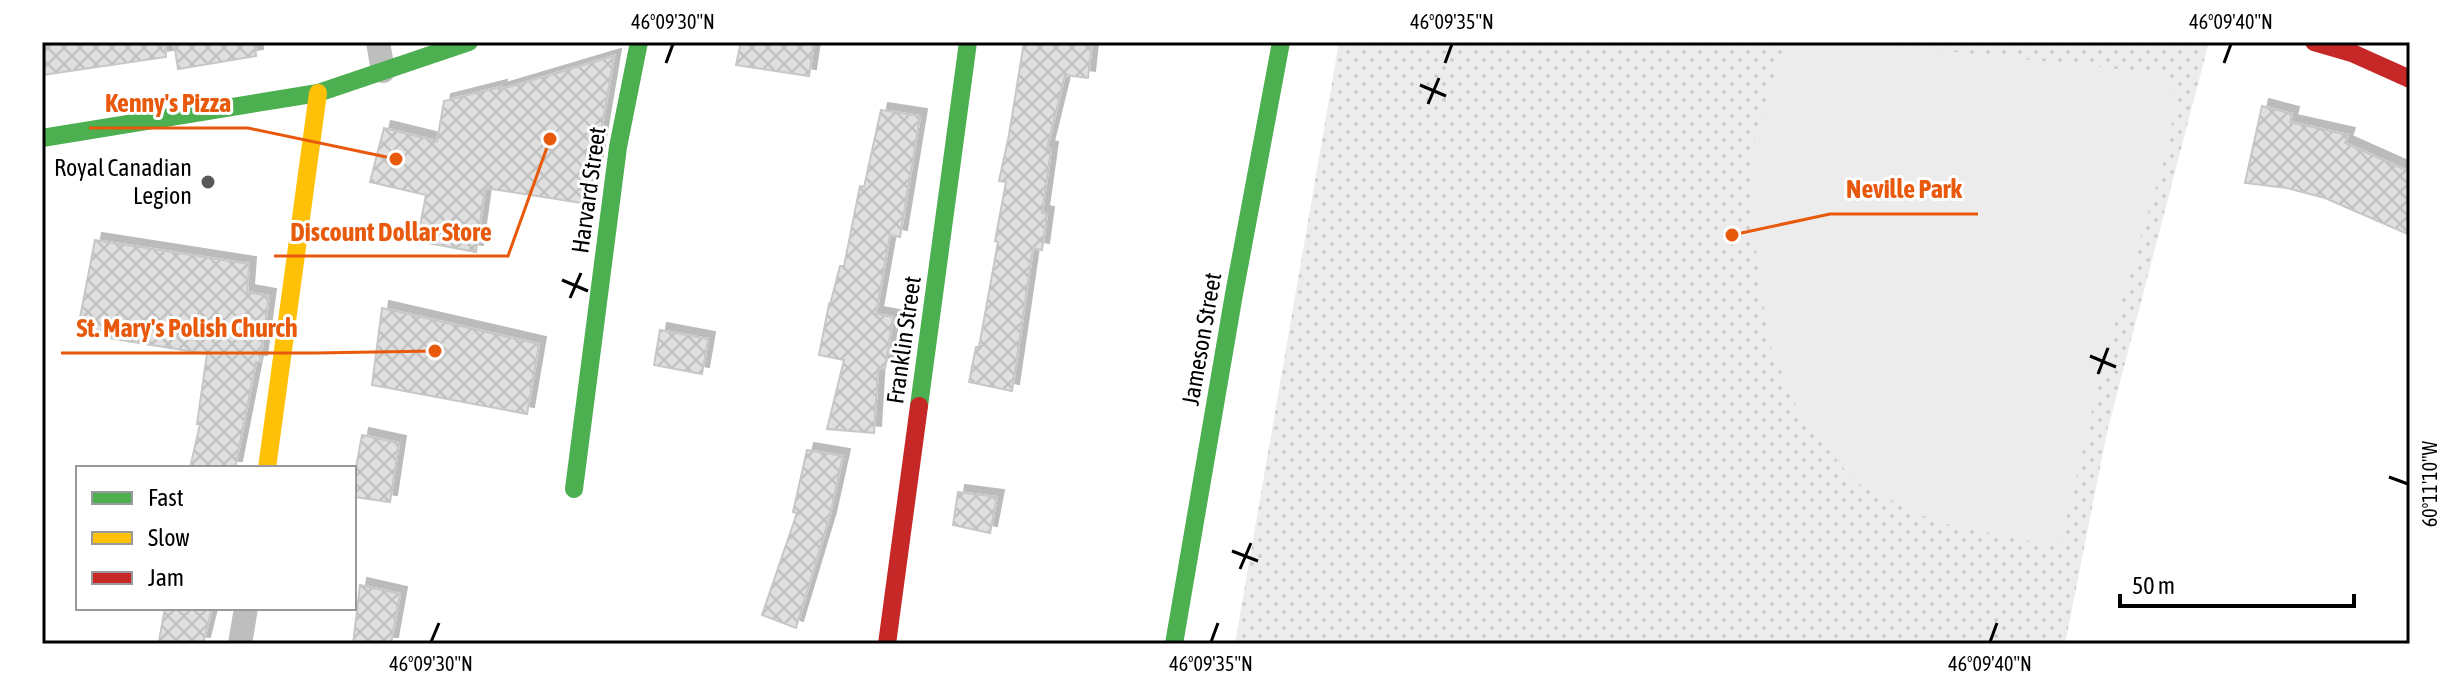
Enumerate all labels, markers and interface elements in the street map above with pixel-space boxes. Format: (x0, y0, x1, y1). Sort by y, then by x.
text: 46°09'30"N (631, 10, 715, 33)
text: 46°09'35"N (1410, 10, 1494, 33)
text: 46°09'40"N (2189, 10, 2273, 33)
callout: Kenny's Pizza (89, 78, 248, 128)
text: Kenny's Pizza (105, 88, 231, 118)
street label: Harvard Street (566, 125, 611, 255)
place label: Royal Canadian Legion (54, 154, 192, 209)
callout: Neville Park (1830, 164, 1978, 214)
marker: Royal Canadian Legion (199, 173, 217, 191)
text: Neville Park (1846, 174, 1962, 204)
callout: Discount Dollar Store (274, 206, 508, 256)
text: Discount Dollar Store (290, 217, 492, 247)
street label: Jameson Street (1177, 270, 1226, 407)
street label: Franklin Street (881, 274, 926, 405)
callout: St. Mary's Polish Church (61, 303, 314, 353)
text: St. Mary's Polish Church (76, 313, 298, 343)
text: 60°11'10"W (2418, 440, 2441, 527)
legend (76, 466, 356, 610)
text: Fast (148, 484, 184, 511)
text: Slow (148, 524, 190, 551)
scale bar (2120, 558, 2354, 608)
text: Jam (148, 564, 184, 591)
text: 50 m (2132, 572, 2175, 599)
text: 46°09'30"N (389, 652, 473, 675)
text: 46°09'35"N (1169, 652, 1253, 675)
text: 46°09'40"N (1948, 652, 2032, 675)

